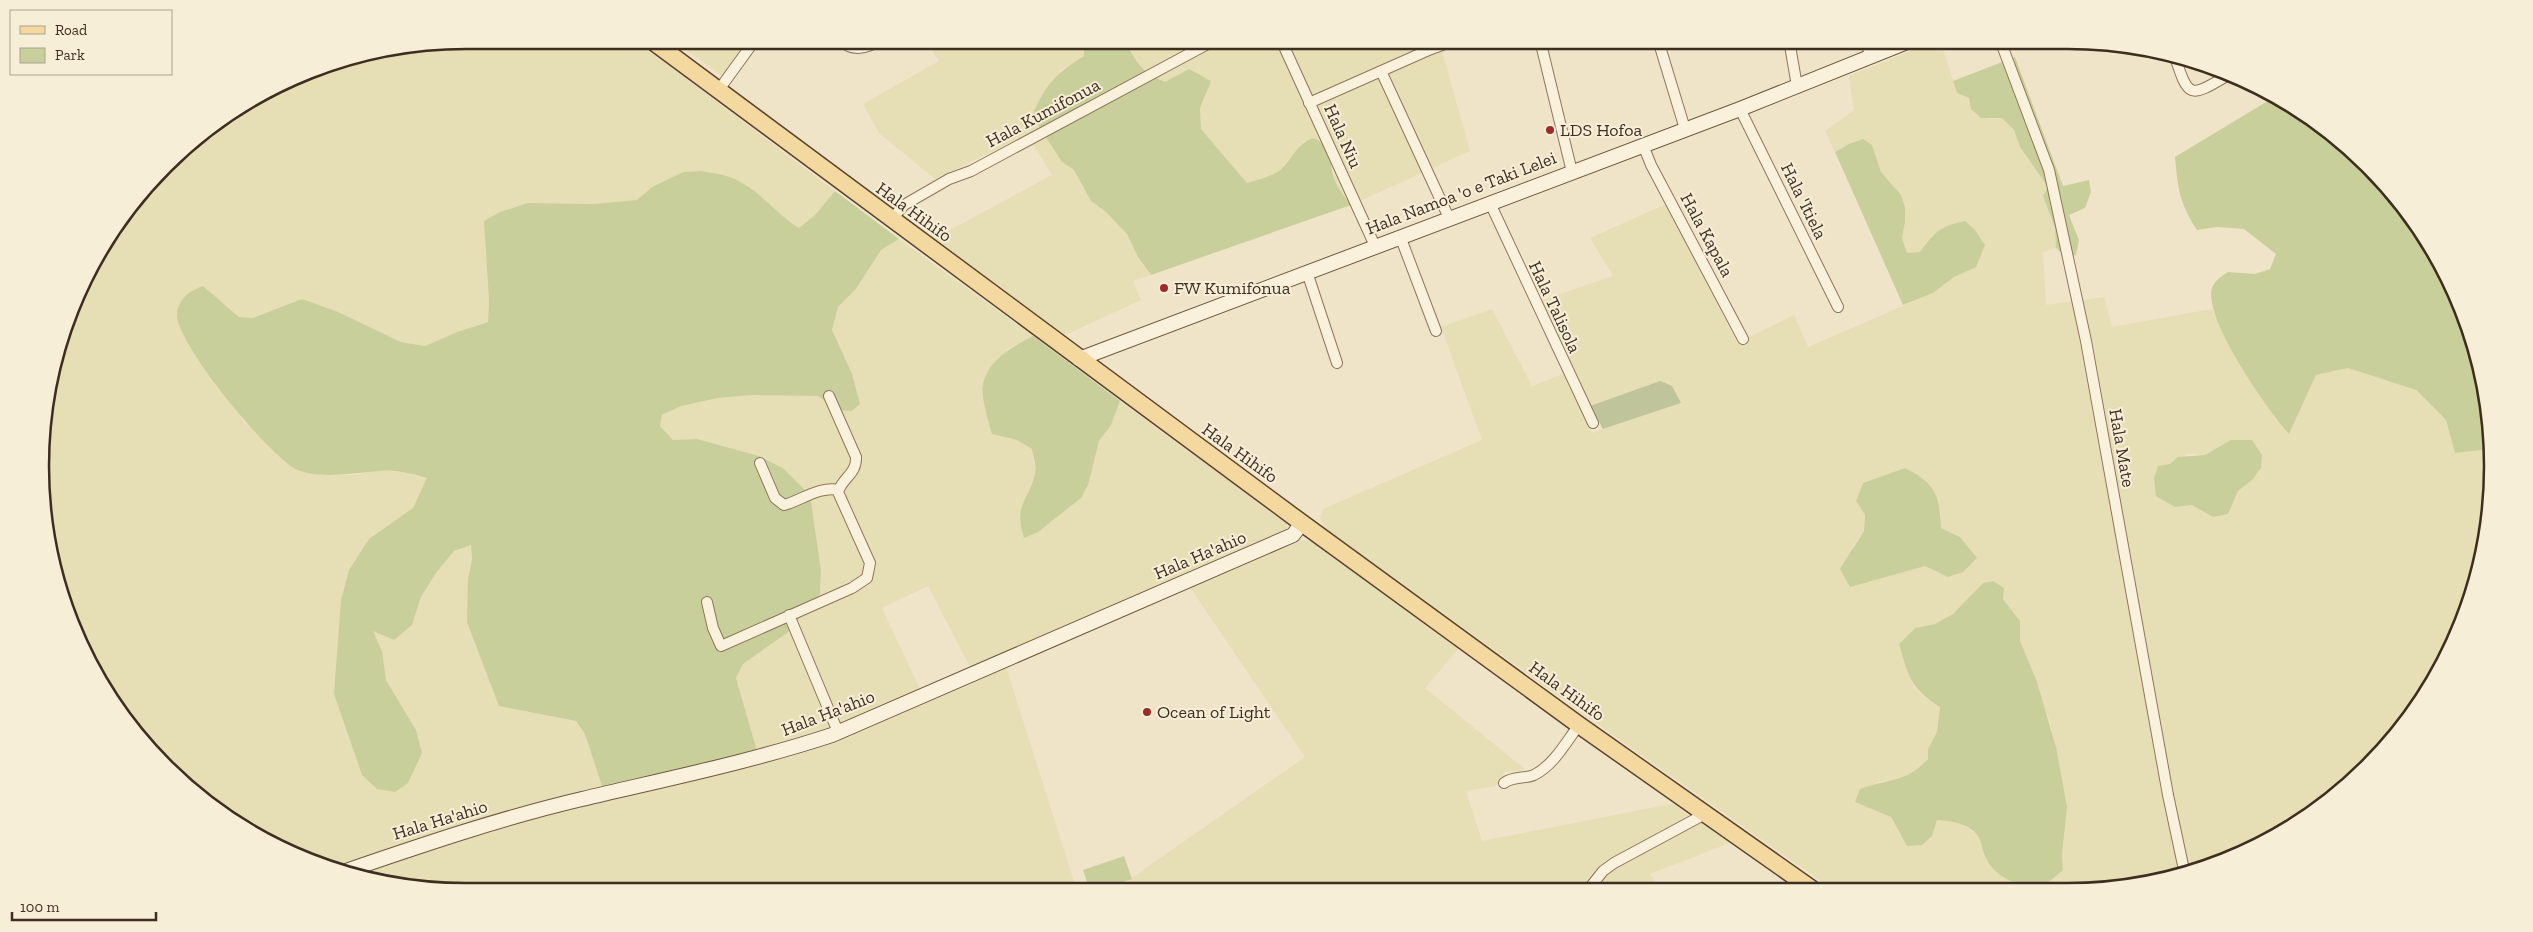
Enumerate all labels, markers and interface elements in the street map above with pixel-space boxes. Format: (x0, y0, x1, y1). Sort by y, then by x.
legend (10, 10, 172, 75)
text: Road (55, 21, 88, 39)
text: Park (55, 46, 85, 64)
street label: Hala Kumifonua (982, 74, 1104, 152)
street label: Hala Niu (1319, 101, 1367, 171)
place label: LDS Hofoa (1560, 119, 1642, 141)
marker: LDS Hofoa (1544, 124, 1556, 136)
street label: Hala Namoa 'o e Taki Lelei (1363, 147, 1559, 239)
street label: Hala 'Itiela (1776, 159, 1832, 243)
street label: Hala Hihifo (872, 177, 956, 247)
street label: Hala Kapala (1676, 189, 1738, 281)
street label: Hala Talisola (1524, 257, 1586, 357)
place label: FW Kumifonua (1174, 277, 1291, 299)
marker: FW Kumifonua (1158, 282, 1170, 294)
street label: Hala Mate (2104, 407, 2140, 489)
street label: Hala Hihifo (1198, 418, 1282, 488)
street label: Hala Ha'ahio (1151, 526, 1249, 584)
street label: Hala Hihifo (1525, 656, 1609, 726)
street label: Hala Ha'ahio (778, 685, 878, 741)
place label: Ocean of Light (1157, 701, 1271, 723)
marker: Ocean of Light (1141, 706, 1153, 718)
street label: Hala Ha'ahio (390, 795, 490, 845)
scale bar (12, 890, 156, 922)
text: 100 m (20, 898, 59, 916)

